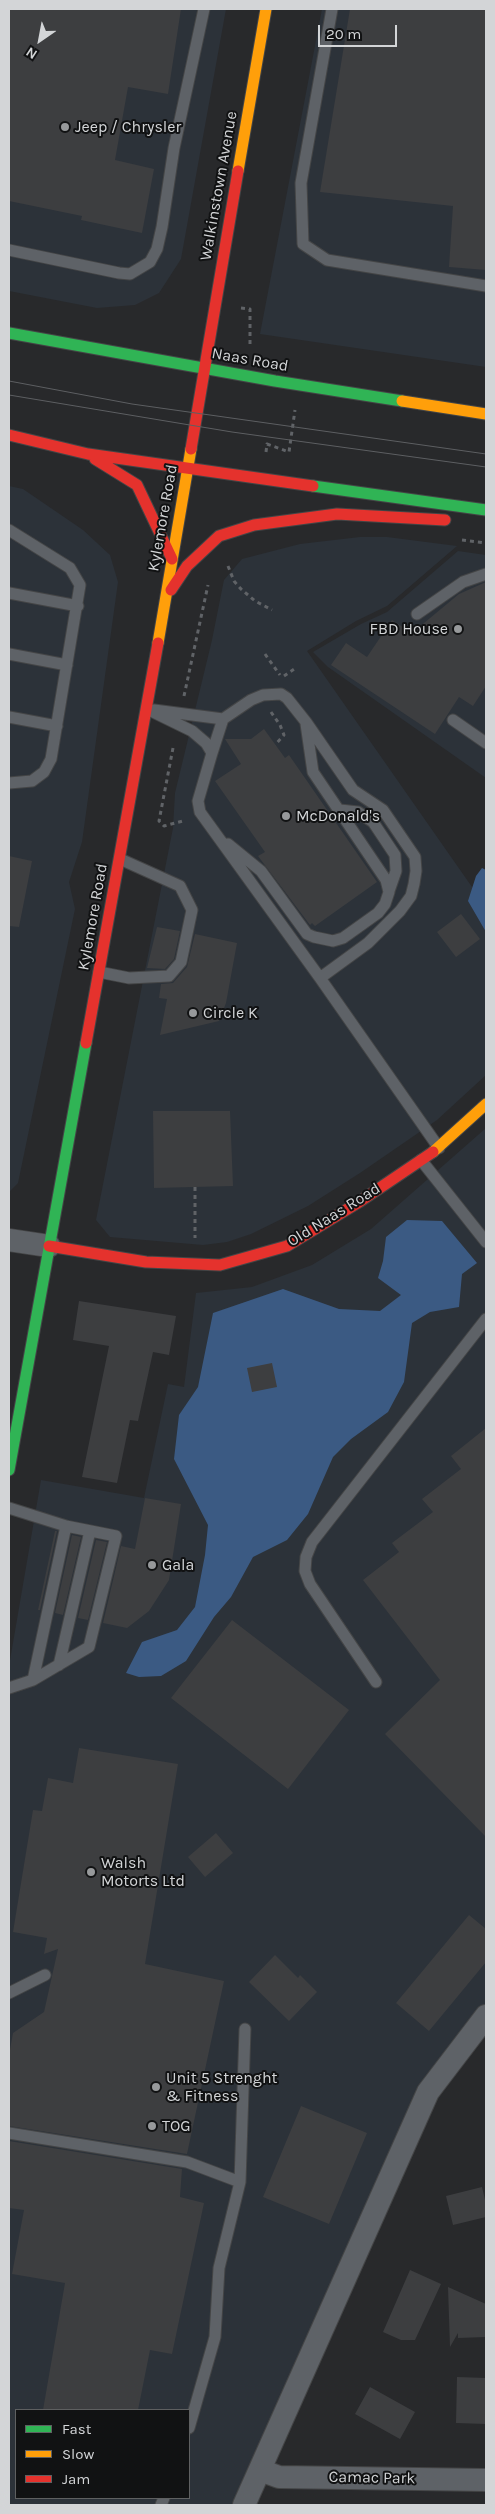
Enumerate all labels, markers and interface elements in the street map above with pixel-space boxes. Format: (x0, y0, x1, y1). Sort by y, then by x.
north arrow (15, 15, 65, 65)
scale bar (320, 15, 399, 47)
text: 20 m (326, 25, 361, 43)
text: N (23, 43, 40, 63)
street label: Walkinstown Avenue (196, 110, 242, 262)
place label: Jeep / Chrysler (75, 117, 181, 137)
marker: Jeep / Chrysler (59, 121, 71, 133)
street label: Naas Road (210, 344, 290, 376)
street label: Kylemore Road (144, 463, 182, 573)
place label: FBD House (370, 619, 448, 639)
marker: FBD House (452, 623, 464, 635)
place label: McDonald's (296, 806, 380, 826)
marker: McDonald's (280, 810, 292, 822)
street label: Kylemore Road (74, 862, 112, 972)
place label: Circle K (203, 1003, 258, 1023)
marker: Circle K (187, 1007, 199, 1019)
street label: Old Naas Road (284, 1179, 384, 1251)
place label: Gala (162, 1555, 194, 1575)
marker: Gala (146, 1559, 158, 1571)
place label: Walsh Motorts Ltd (101, 1853, 185, 1891)
marker: Walsh Motorts Ltd (85, 1866, 97, 1878)
place label: Unit 5 Strenght & Fitness (166, 2068, 278, 2106)
marker: Unit 5 Strenght & Fitness (150, 2081, 162, 2093)
place label: TOG (162, 2116, 191, 2136)
marker: TOG (146, 2120, 158, 2132)
legend (15, 2409, 190, 2499)
text: Fast (62, 2420, 91, 2438)
text: Slow (62, 2445, 94, 2463)
street label: Camac Park (328, 2468, 416, 2488)
text: Jam (62, 2470, 90, 2488)

